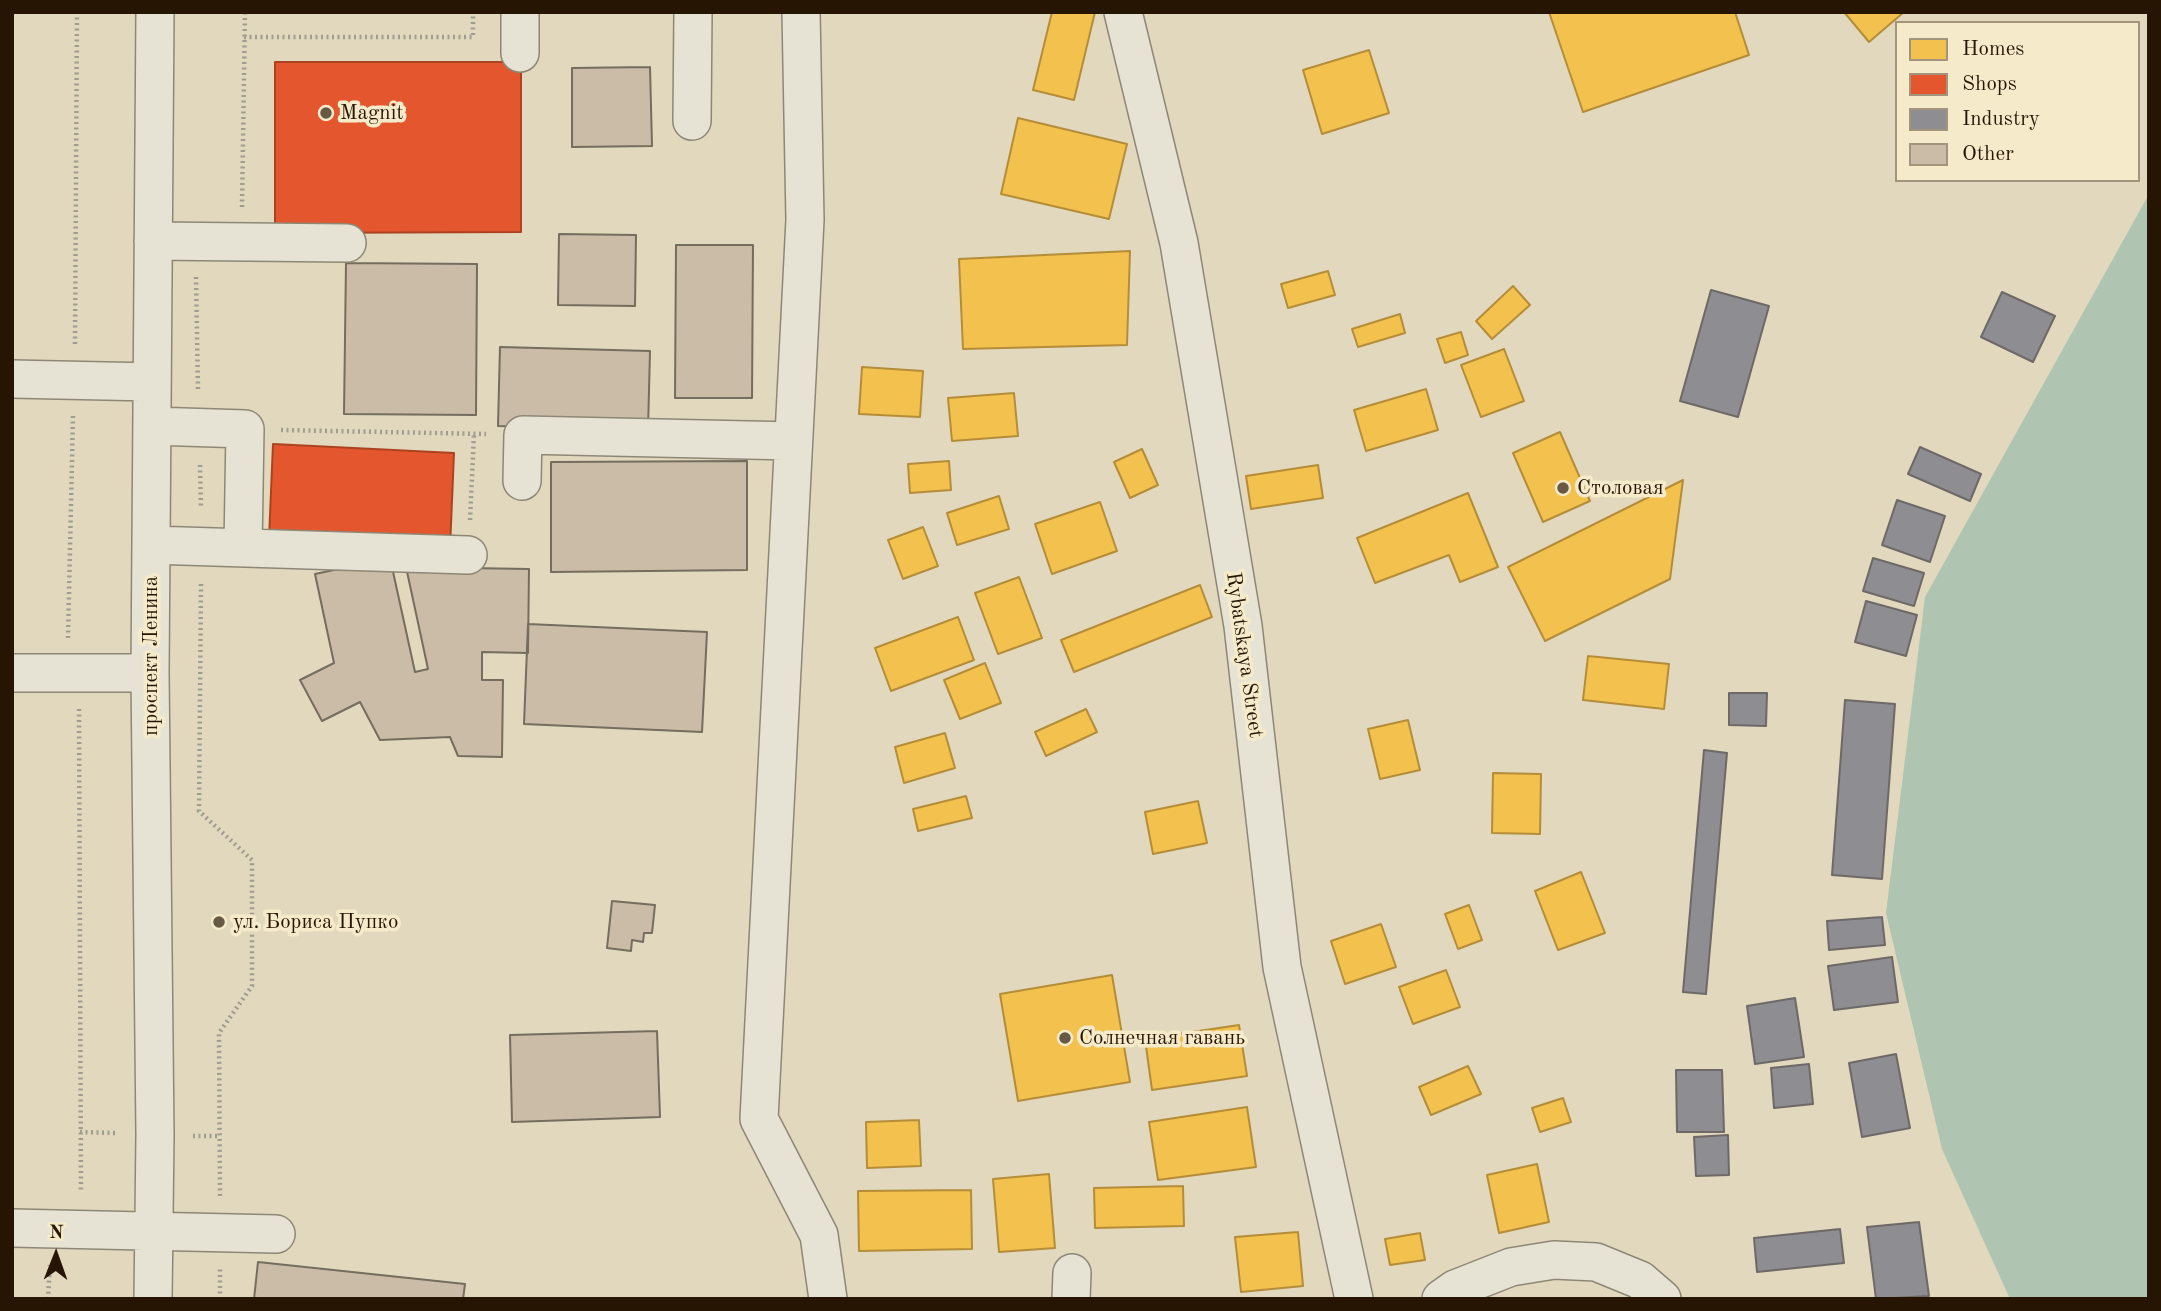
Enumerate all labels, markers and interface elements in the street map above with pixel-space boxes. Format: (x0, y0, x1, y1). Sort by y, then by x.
legend (1895, 21, 2140, 182)
text: Homes (1962, 39, 2024, 60)
text: Shops (1962, 74, 2017, 95)
place label: Magnit (340, 100, 404, 126)
marker: Magnit (318, 105, 334, 121)
text: Industry (1962, 109, 2040, 130)
text: Other (1962, 144, 2014, 165)
place label: Столовая (1577, 475, 1664, 501)
marker: Столовая (1555, 480, 1571, 496)
street label: Rybatskaya Street (1220, 571, 1268, 739)
street label: проспект Ленина (138, 576, 164, 736)
place label: ул. Бориса Пупко (233, 909, 398, 935)
marker: ул. Бориса Пупко (211, 914, 227, 930)
place label: Солнечная гавань (1079, 1025, 1245, 1051)
marker: Солнечная гавань (1057, 1030, 1073, 1046)
north arrow (21, 1220, 91, 1290)
text: N (49, 1224, 64, 1243)

